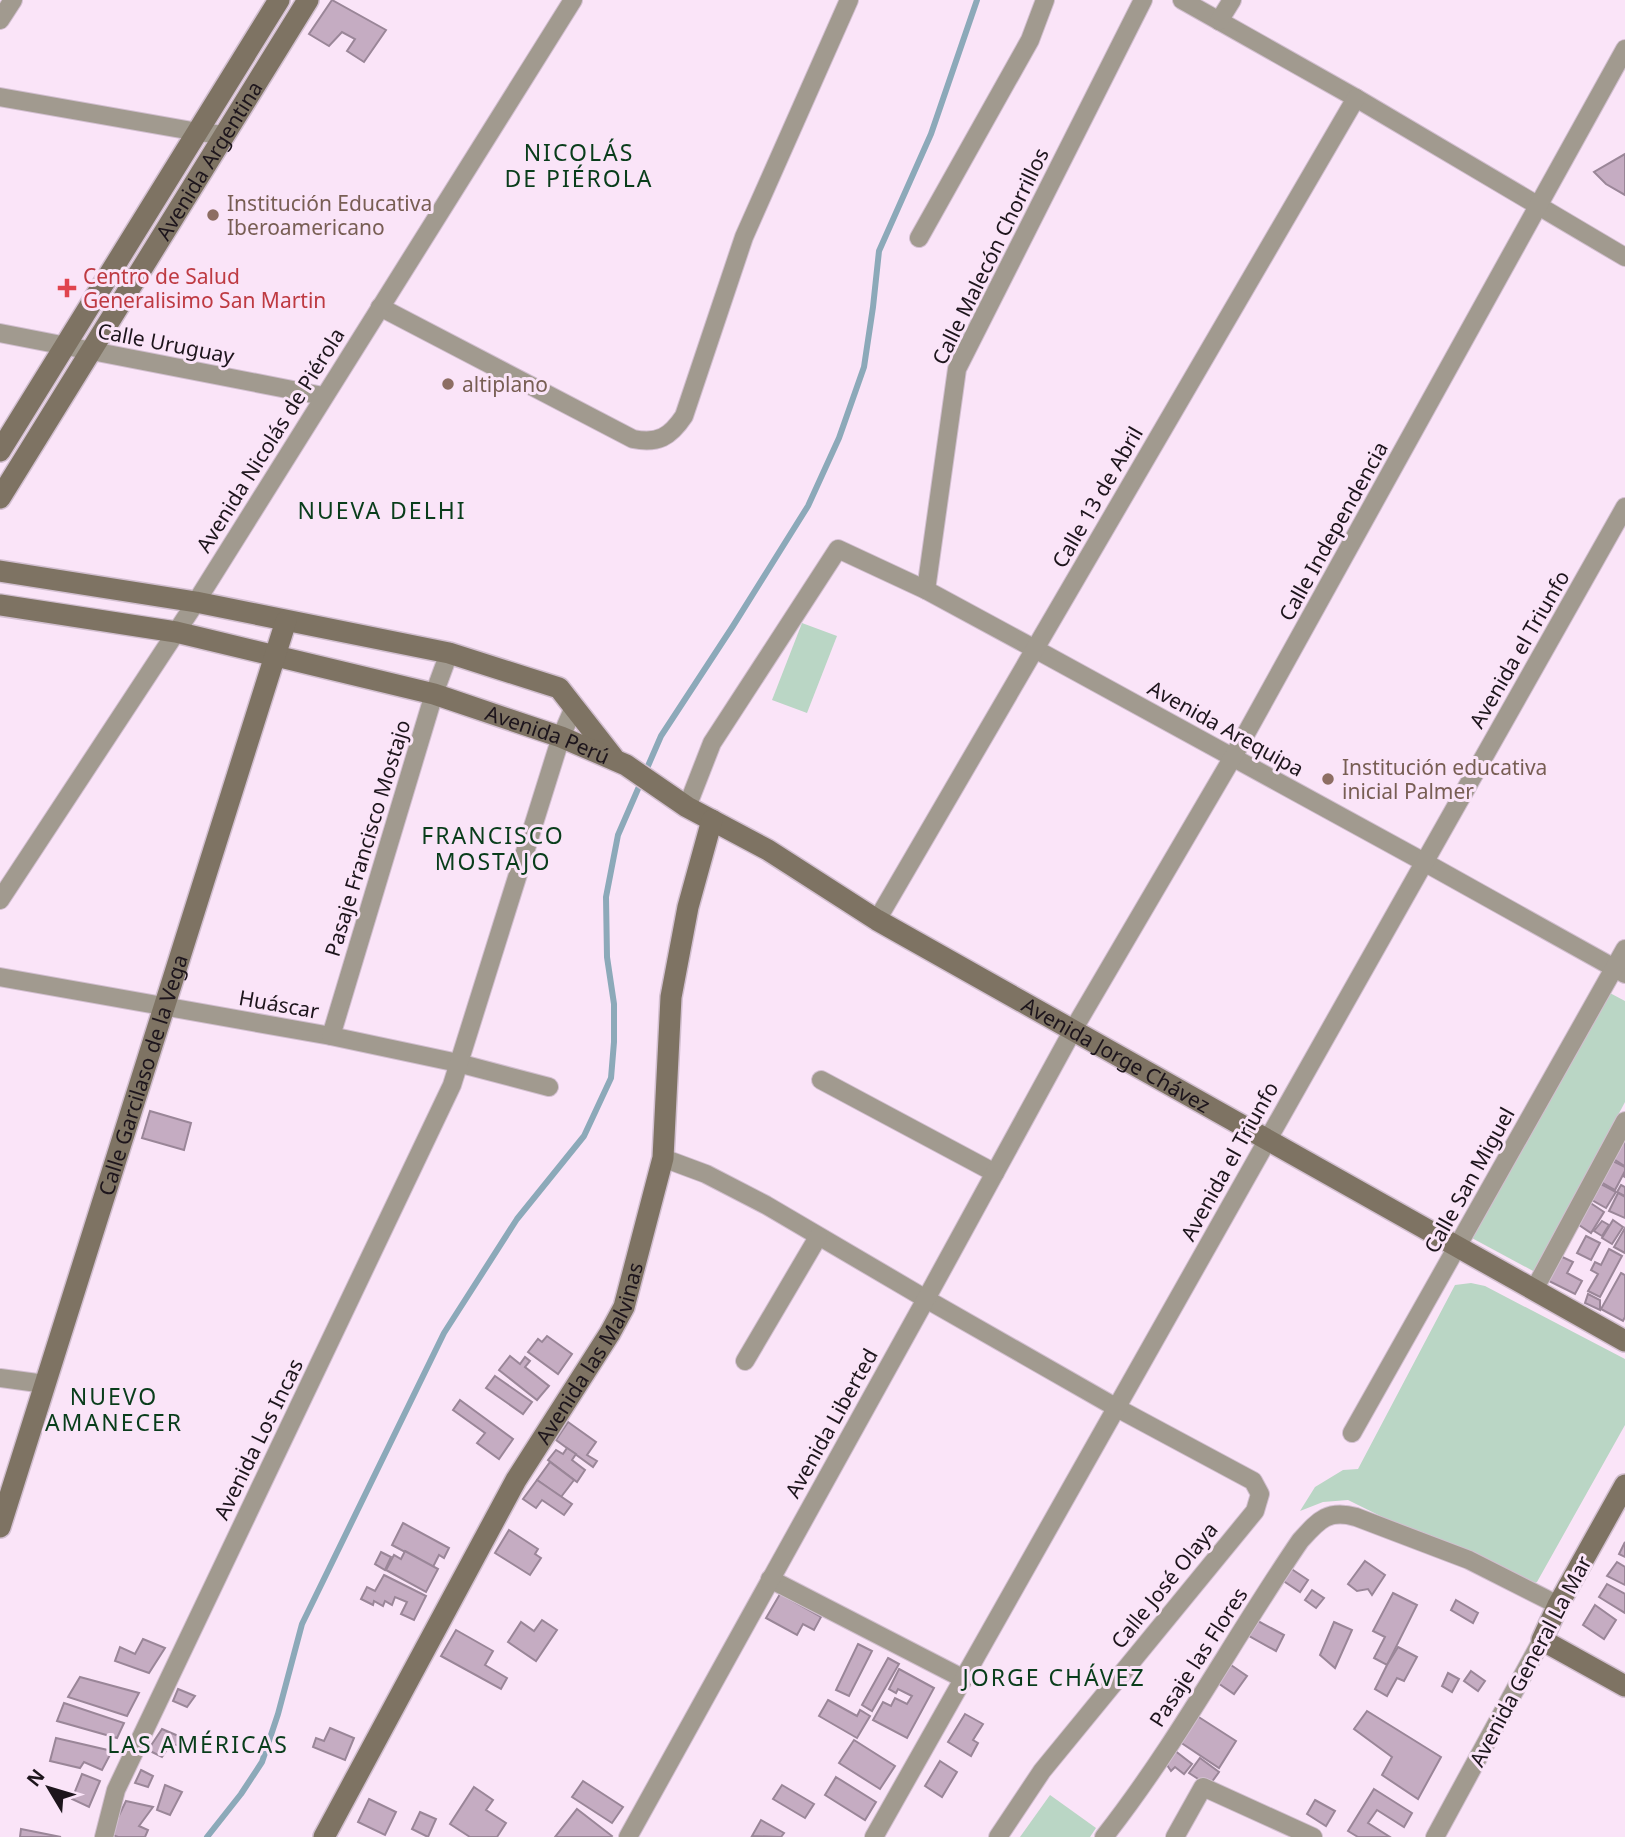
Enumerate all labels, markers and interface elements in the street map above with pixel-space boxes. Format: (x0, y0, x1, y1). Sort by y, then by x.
street label: Avenida Argentina (149, 76, 269, 245)
district label: NICOLÁS DE PIÉROLA (504, 136, 654, 194)
street label: Calle Malecón Chorrillos (925, 143, 1055, 369)
place label: Institución Educativa Iberoamericano (227, 189, 432, 241)
marker: Institución Educativa Iberoamericano (205, 207, 221, 223)
place label: Centro de Salud Generalisimo San Martin (83, 262, 326, 314)
marker: Centro de Salud Generalisimo San Martin (57, 278, 77, 298)
street label: Calle Uruguay (95, 316, 237, 370)
street label: Avenida Nicolás de Piérola (189, 322, 351, 558)
place label: altiplano (462, 370, 548, 398)
marker: altiplano (440, 376, 456, 392)
street label: Calle 13 de Abril (1045, 421, 1149, 573)
street label: Calle Independencia (1272, 436, 1394, 626)
district label: NUEVA DELHI (297, 494, 467, 526)
street label: Avenida el Triunfo (1462, 565, 1576, 733)
street label: Avenida Arequipa (1143, 674, 1309, 782)
street label: Avenida Perú (482, 698, 614, 770)
street label: Pasaje Francisco Mostajo (318, 716, 416, 960)
place label: Institución educativa inicial Palmer (1342, 753, 1547, 805)
marker: Institución educativa inicial Palmer (1320, 771, 1336, 787)
district label: FRANCISCO MOSTAJO (421, 819, 565, 877)
street label: Calle Garcilaso de la Vega (92, 951, 194, 1199)
street label: Huáscar (237, 983, 322, 1025)
street label: Avenida Jorge Chávez (1017, 990, 1215, 1119)
street label: Avenida el Triunfo (1174, 1076, 1284, 1246)
street label: Calle San Miguel (1417, 1102, 1521, 1258)
street label: Avenida las Malvinas (529, 1259, 649, 1449)
street label: Avenida Liberted (778, 1343, 884, 1503)
street label: Avenida Los Incas (207, 1354, 309, 1524)
district label: NUEVO AMANECER (45, 1380, 183, 1438)
street label: Calle José Olaya (1104, 1516, 1224, 1654)
street label: Avenida General La Mar (1462, 1550, 1598, 1771)
street label: Pasaje las Flores (1142, 1582, 1254, 1732)
district label: JORGE CHÁVEZ (960, 1661, 1146, 1693)
district label: LAS AMÉRICAS (107, 1728, 289, 1760)
north arrow (14, 1753, 84, 1823)
text: N (21, 1763, 51, 1792)

